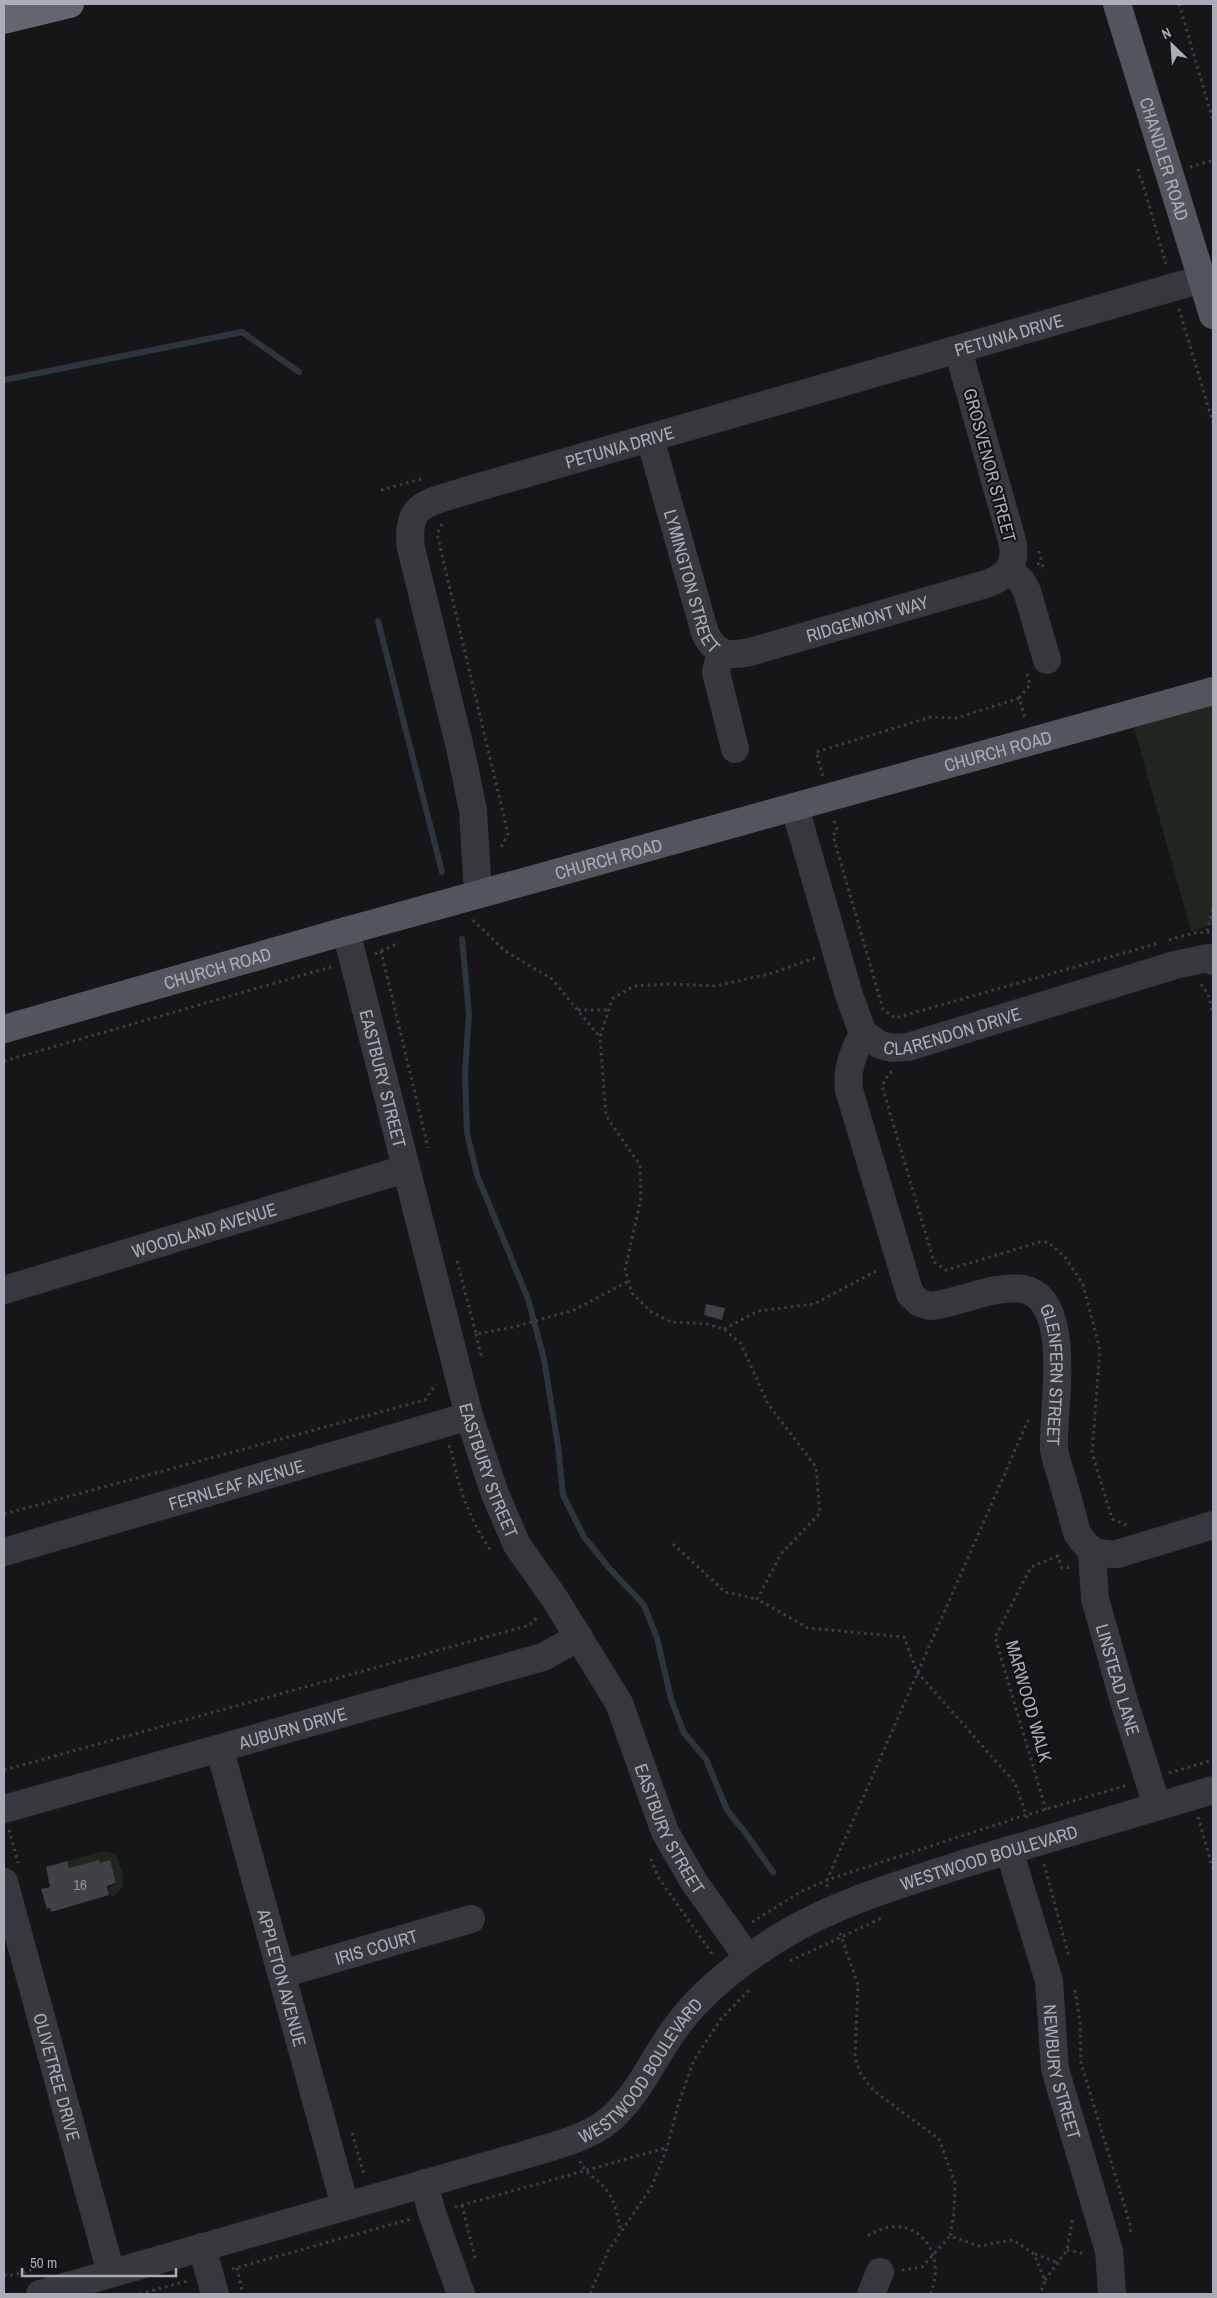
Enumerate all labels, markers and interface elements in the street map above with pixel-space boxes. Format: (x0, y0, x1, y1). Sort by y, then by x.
north arrow (1147, 20, 1197, 70)
text: N (1159, 23, 1174, 43)
street label: CHANDLER ROAD (1134, 94, 1196, 224)
street label: PETUNIA DRIVE (951, 307, 1066, 362)
street label: GROSVENOR STREET (957, 385, 1023, 545)
street label: PETUNIA DRIVE (562, 419, 677, 474)
street label: LYMINGTON STREET (658, 506, 726, 659)
street label: RIDGEMONT WAY (803, 589, 931, 648)
street label: CHURCH ROAD (941, 724, 1054, 777)
street label: CHURCH ROAD (552, 832, 665, 885)
street label: CHURCH ROAD (161, 941, 274, 995)
street label: CLARENDON DRIVE (881, 1001, 1024, 1060)
street label: EASTBURY STREET (354, 1007, 413, 1150)
street label: WOODLAND AVENUE (129, 1196, 279, 1263)
street label: GLENFERN STREET (1034, 1299, 1070, 1446)
street label: EASTBURY STREET (454, 1400, 525, 1541)
street label: FERNLEAF AVENUE (166, 1452, 307, 1516)
street label: LINSTEAD LANE (1090, 1621, 1146, 1738)
street label: MARWOOD WALK (1000, 1637, 1058, 1765)
street label: AUBURN DRIVE (235, 1700, 350, 1755)
street label: EASTBURY STREET (629, 1760, 711, 1899)
street label: WESTWOOD BOULEVARD (897, 1818, 1081, 1896)
house number: 16 (73, 1874, 87, 1895)
street label: APPLETON AVENUE (251, 1905, 313, 2049)
street label: IRIS COURT (332, 1923, 420, 1971)
street label: WESTWOOD BOULEVARD (574, 1992, 708, 2149)
street label: NEWBURY STREET (1038, 2003, 1088, 2142)
street label: OLIVETREE DRIVE (28, 2010, 87, 2144)
scale bar (22, 2246, 176, 2278)
text: 50 m (30, 2252, 57, 2273)

